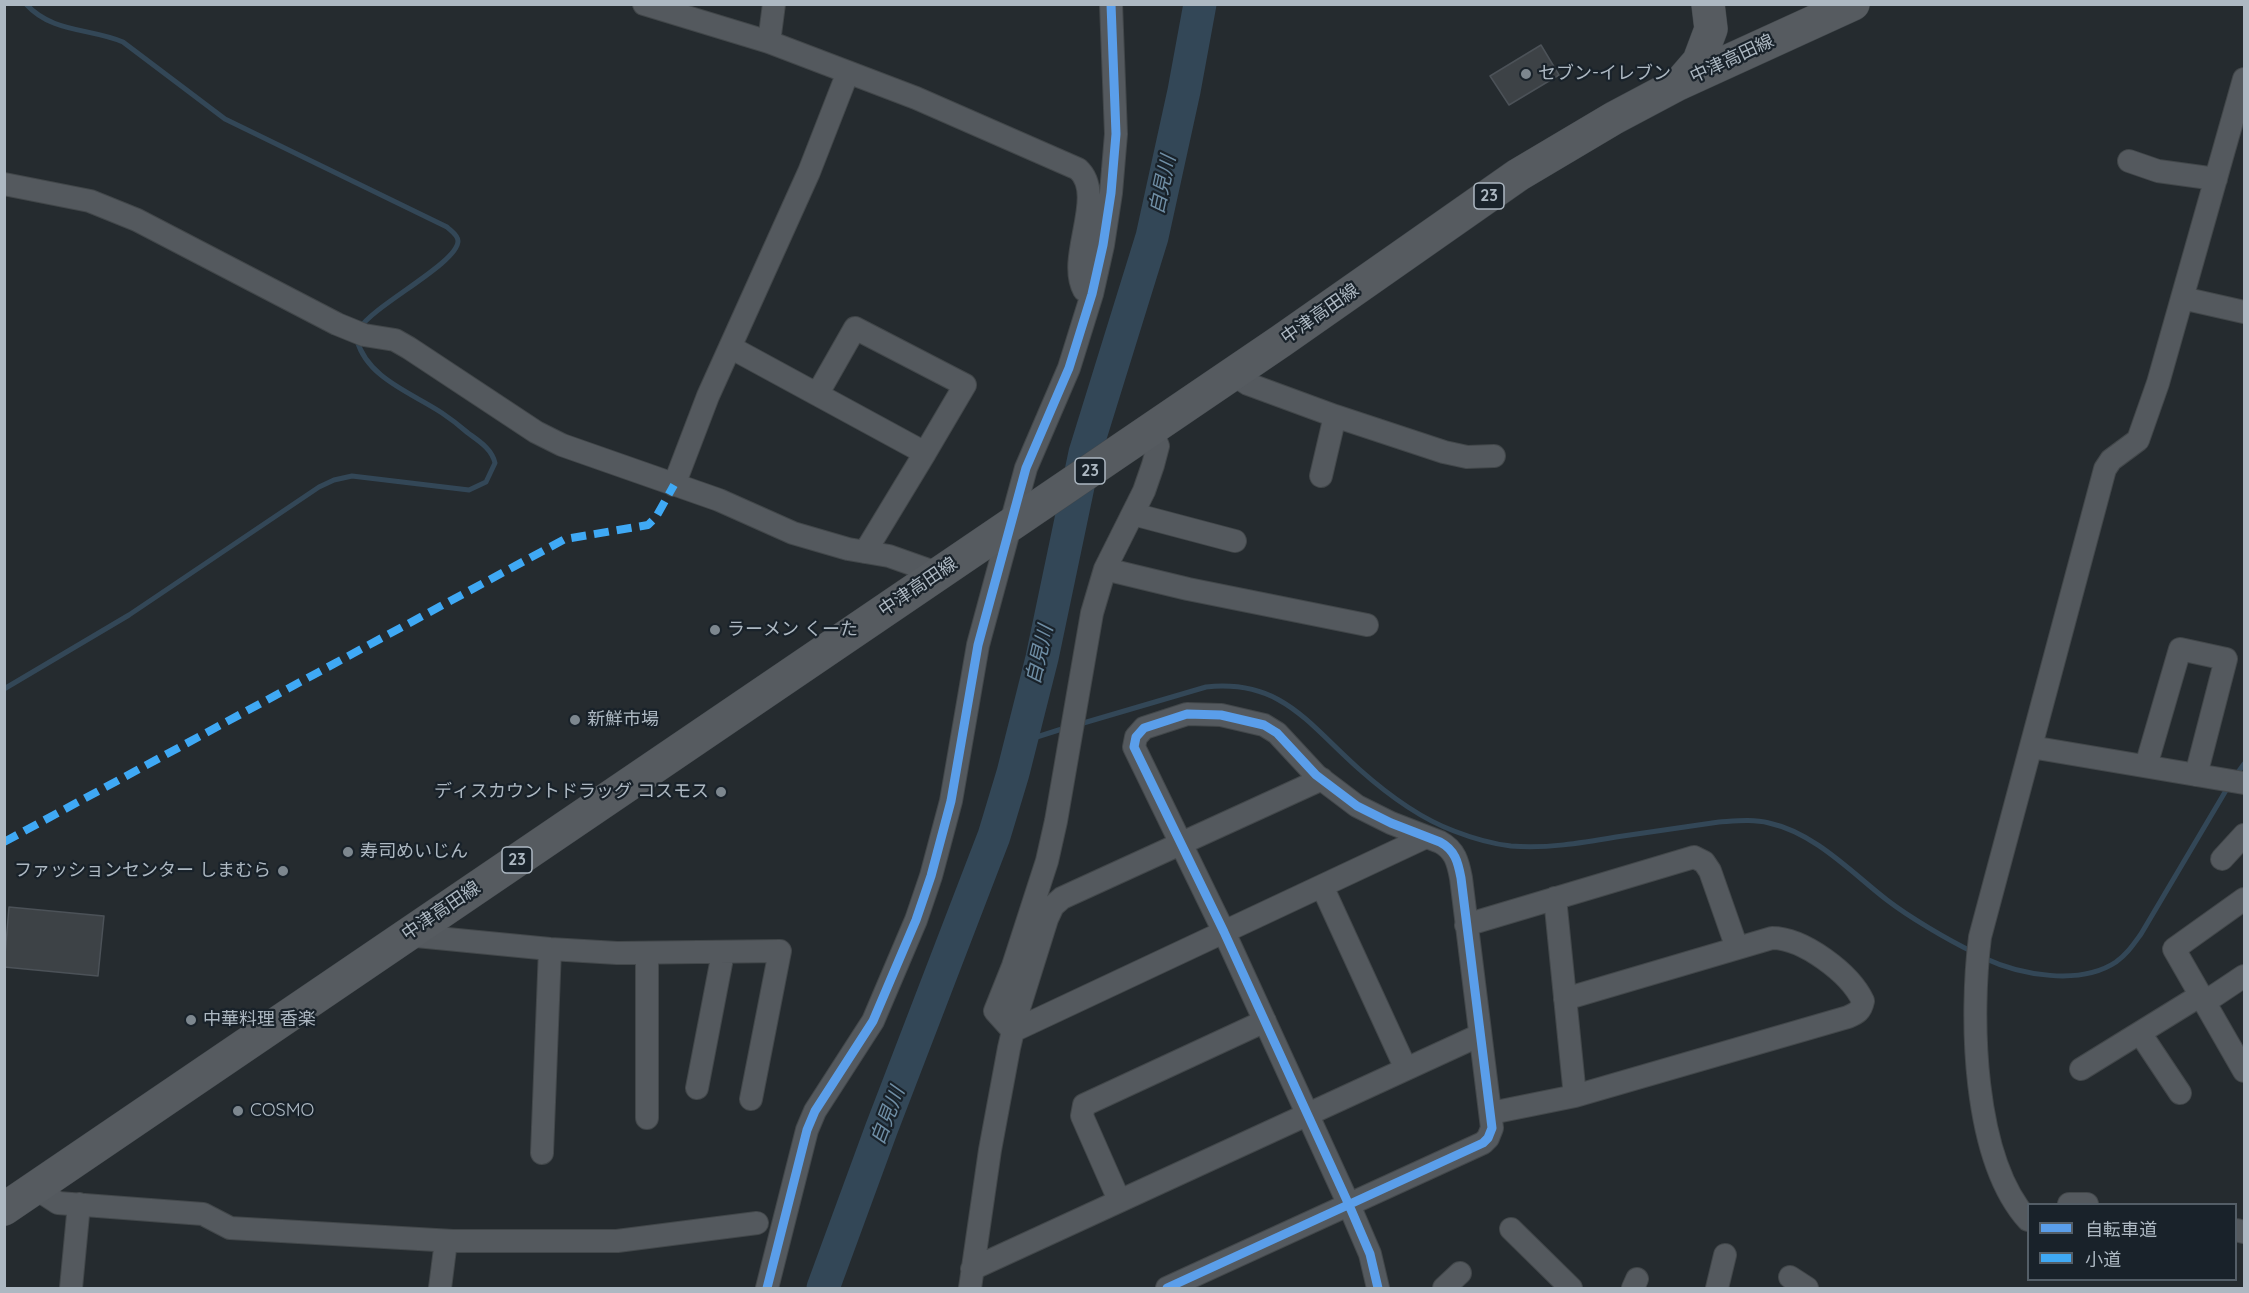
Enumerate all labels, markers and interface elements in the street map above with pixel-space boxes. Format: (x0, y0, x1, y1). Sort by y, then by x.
street label: 中津高田線 (1687, 30, 1777, 88)
place label: セブン-イレブン (1538, 63, 1671, 85)
marker: セブン-イレブン (1519, 67, 1533, 81)
water label: 自見川 (1145, 153, 1181, 217)
road number: 23 (1474, 183, 1504, 209)
street label: 中津高田線 (1277, 279, 1363, 349)
road number: 23 (1075, 458, 1105, 484)
street label: 中津高田線 (875, 553, 961, 621)
place label: ラーメン くーた (727, 619, 858, 641)
marker: ラーメン くーた (708, 623, 722, 637)
water label: 自見川 (1022, 623, 1058, 687)
place label: 新鮮市場 (587, 709, 659, 731)
marker: 新鮮市場 (568, 713, 582, 727)
place label: ディスカウントドラッグ コスモス (434, 781, 709, 803)
marker: ディスカウントドラッグ コスモス (714, 785, 728, 799)
place label: 寿司めいじん (360, 841, 468, 863)
marker: 寿司めいじん (341, 845, 355, 859)
road number: 23 (502, 847, 532, 873)
place label: ファッションセンター しまむら (14, 860, 271, 882)
marker: ファッションセンター しまむら (276, 864, 290, 878)
street label: 中津高田線 (398, 877, 484, 945)
place label: 中華料理 香楽 (203, 1009, 316, 1031)
marker: 中華料理 香楽 (184, 1013, 198, 1027)
water label: 自見川 (866, 1084, 910, 1148)
place label: COSMO (250, 1100, 314, 1122)
marker: COSMO (231, 1104, 245, 1118)
legend (2027, 1203, 2237, 1281)
text: 自転車道 (2085, 1218, 2157, 1241)
text: 小道 (2085, 1248, 2121, 1271)

